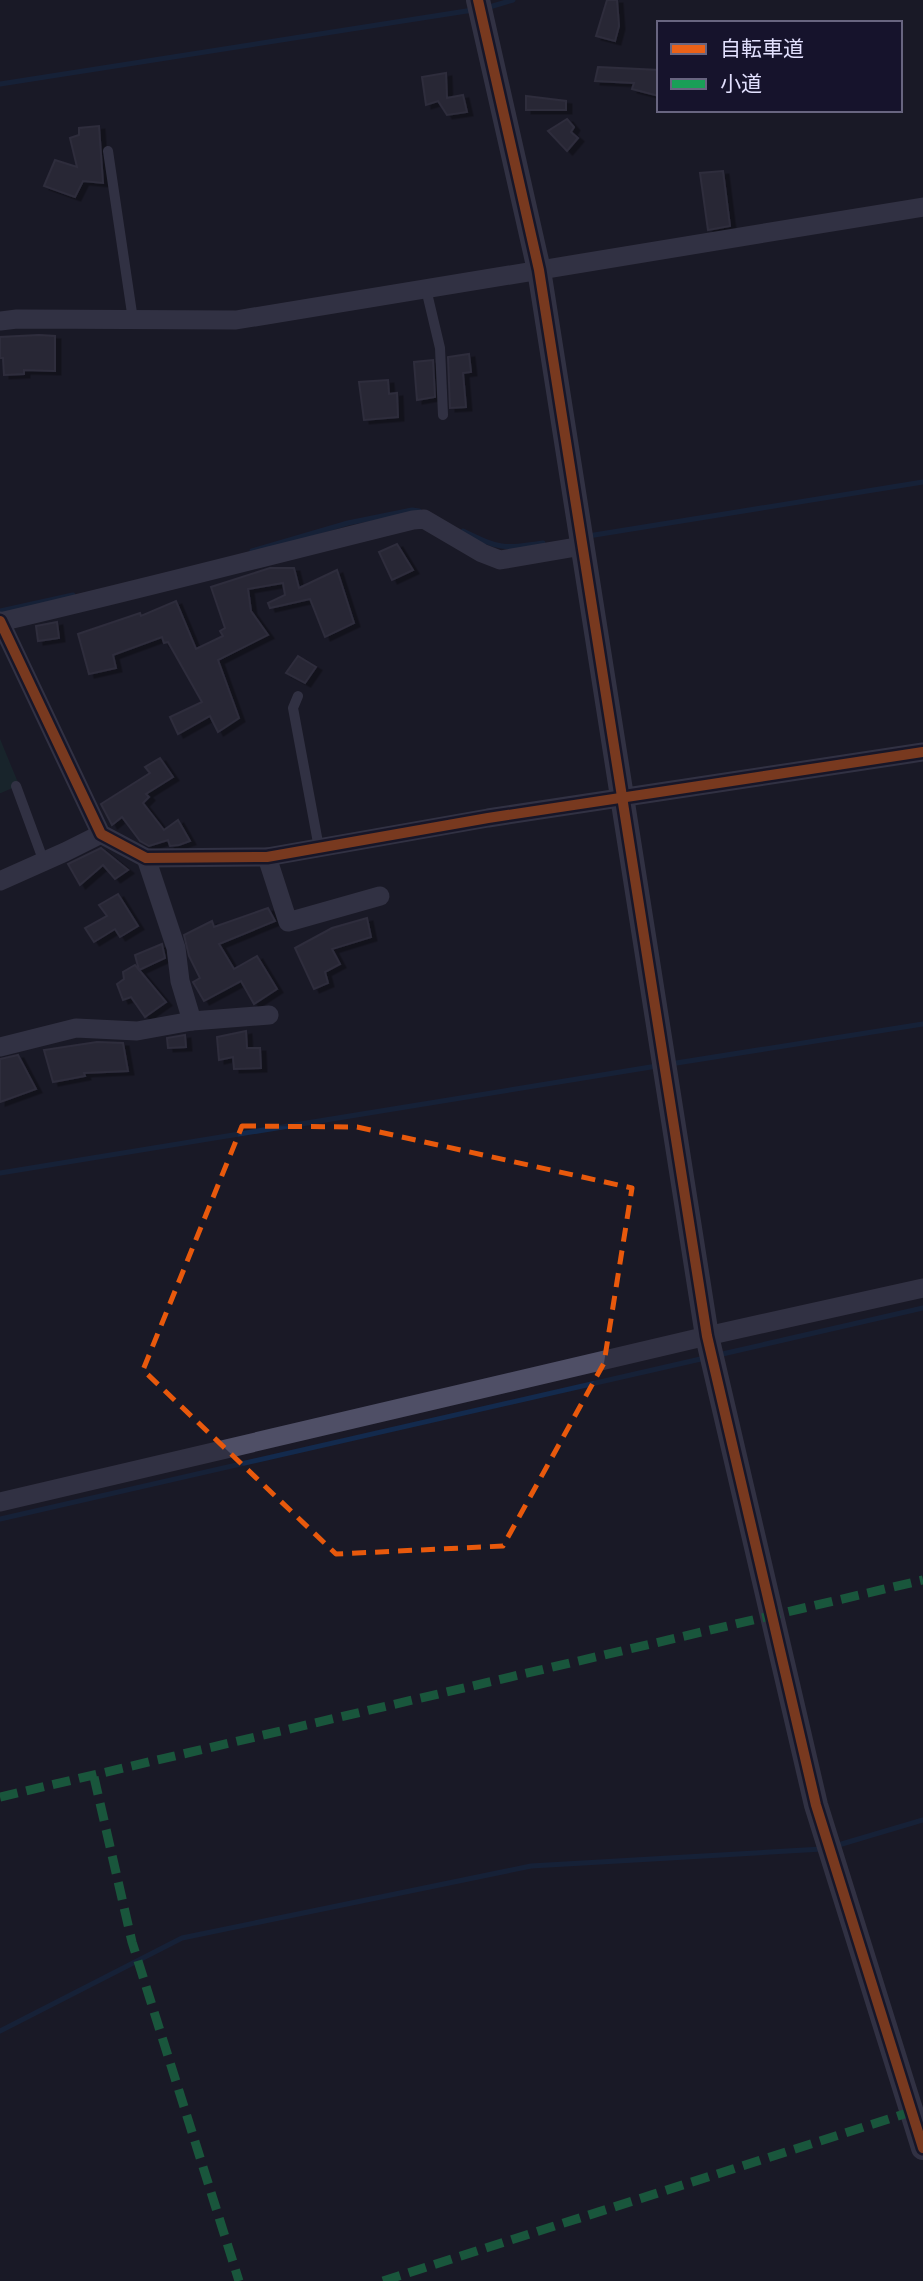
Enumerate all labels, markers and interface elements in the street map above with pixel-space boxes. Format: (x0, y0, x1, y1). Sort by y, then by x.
legend (657, 21, 902, 112)
text: 自転車道 (720, 35, 804, 62)
text: 小道 (720, 70, 762, 97)

